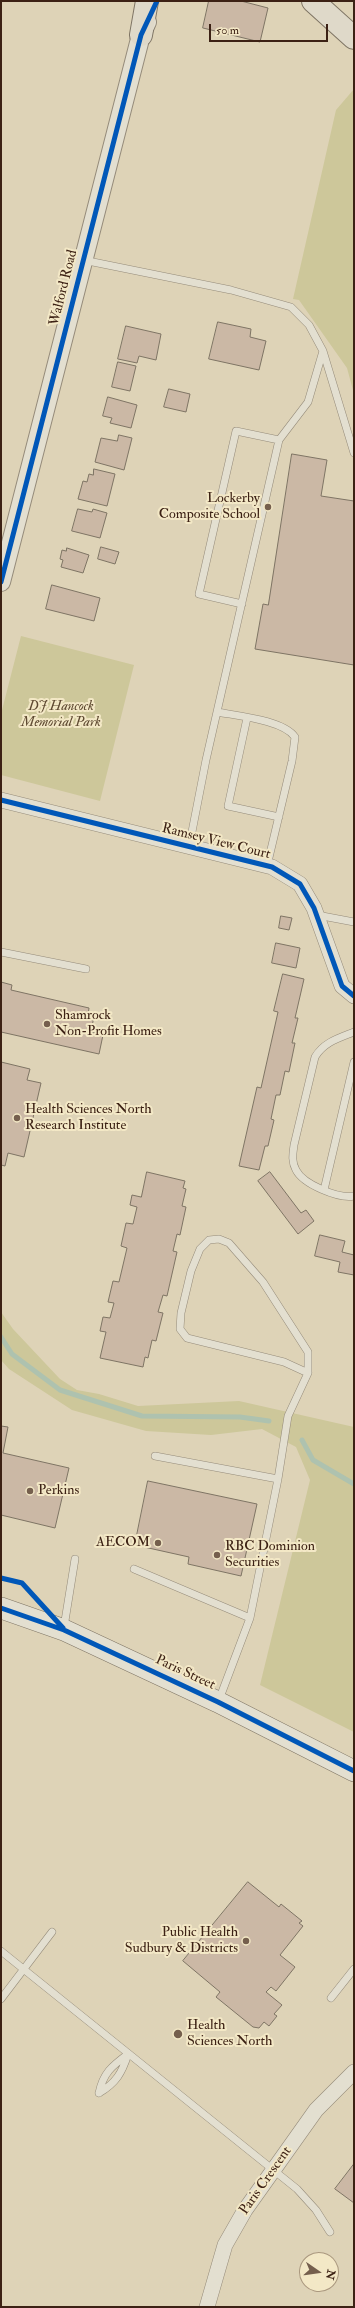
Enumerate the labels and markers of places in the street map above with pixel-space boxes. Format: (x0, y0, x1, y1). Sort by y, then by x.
place label: Lockerby Composite School (159, 491, 260, 524)
marker: Lockerby Composite School (263, 502, 273, 512)
place label: Shamrock Non-Profit Homes (55, 1008, 162, 1040)
marker: Shamrock Non-Profit Homes (42, 1019, 52, 1029)
place label: Health Sciences North Research Institute (25, 1102, 152, 1134)
marker: Health Sciences North Research Institute (12, 1113, 22, 1123)
place label: Perkins (38, 1483, 79, 1499)
marker: Perkins (25, 1486, 35, 1496)
place label: AECOM (96, 1535, 150, 1551)
marker: AECOM (153, 1538, 163, 1548)
place label: RBC Dominion Securities (225, 1539, 315, 1572)
marker: RBC Dominion Securities (212, 1550, 222, 1560)
place label: Public Health Sudbury & Districts (125, 1925, 238, 1958)
marker: Public Health Sudbury & Districts (241, 1936, 251, 1946)
place label: Health Sciences North (187, 2018, 272, 2050)
marker: Health Sciences North (172, 2028, 184, 2040)

